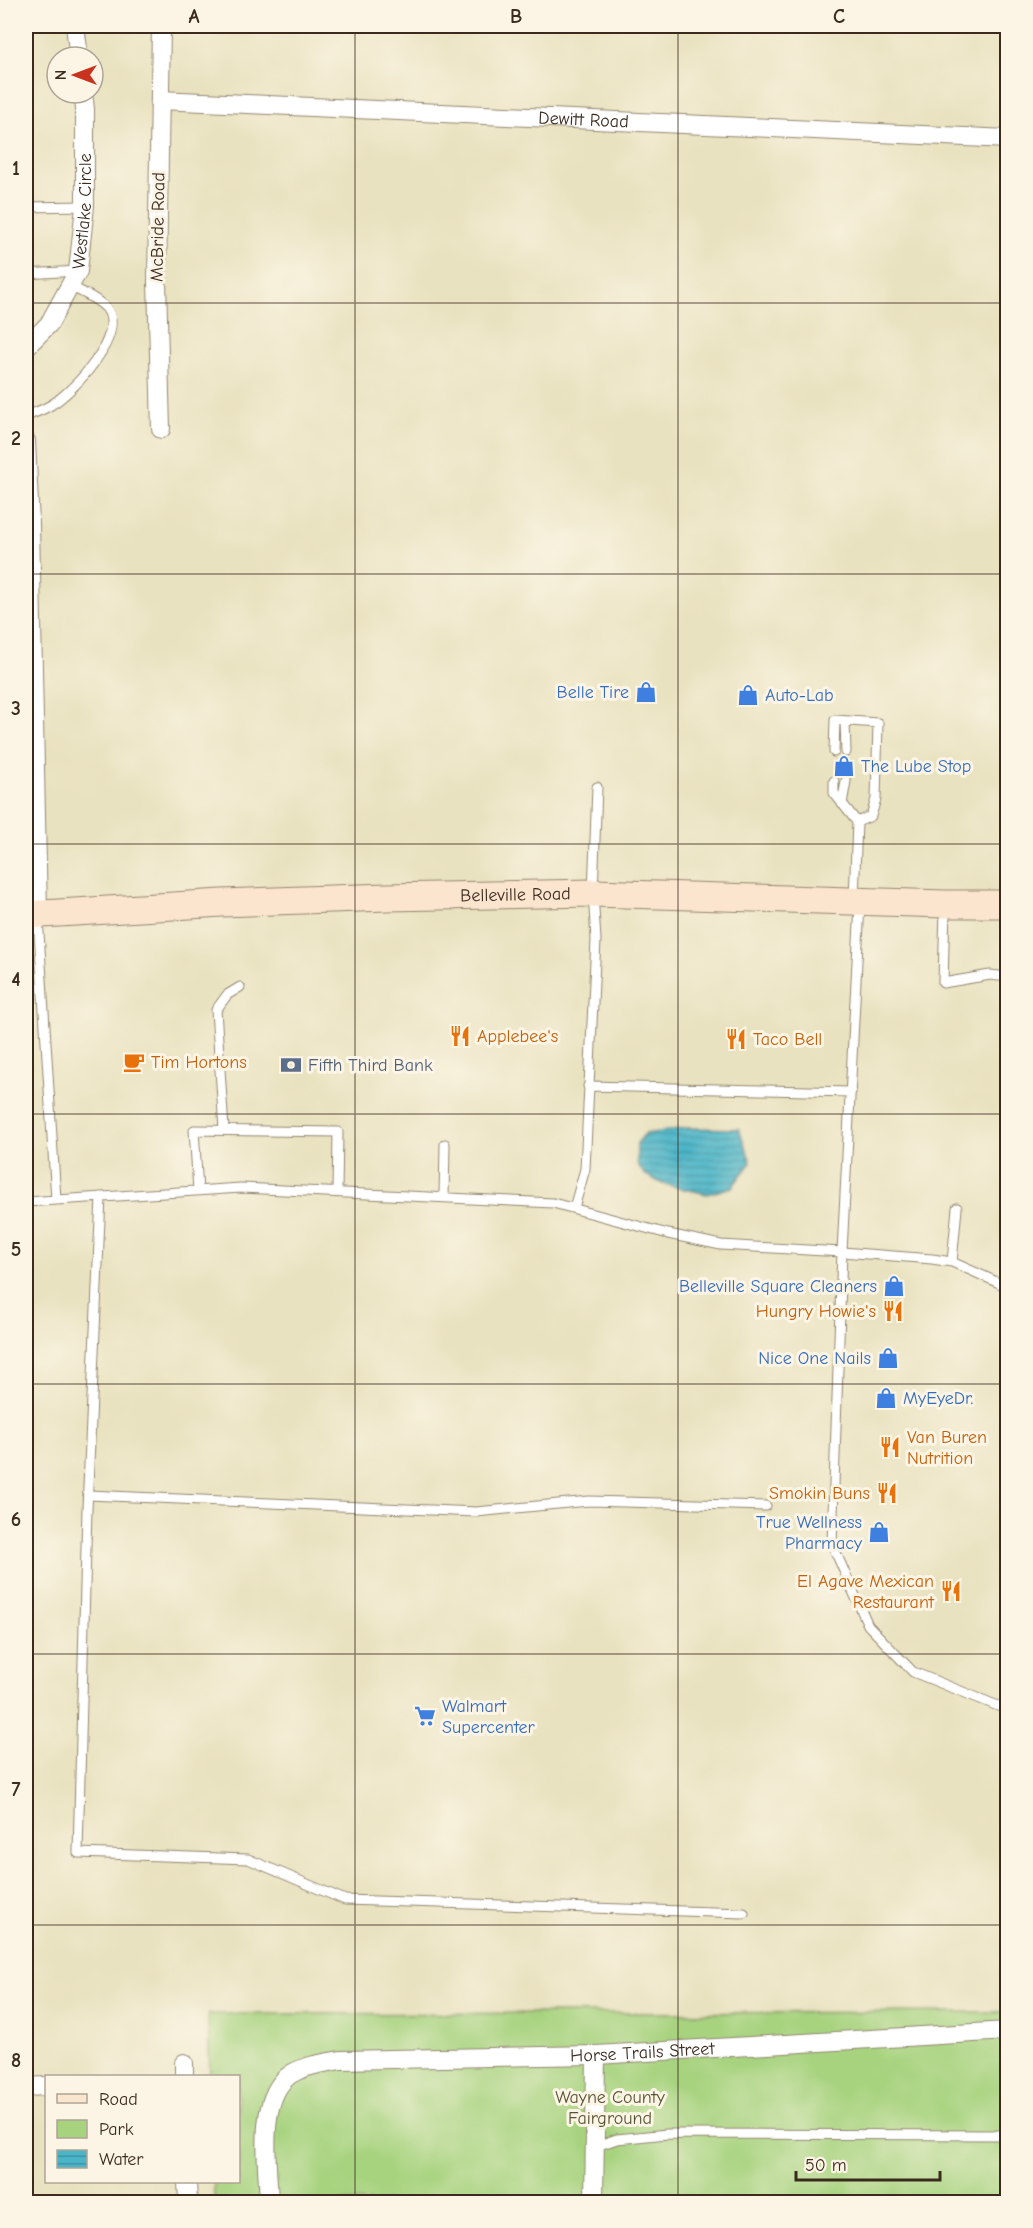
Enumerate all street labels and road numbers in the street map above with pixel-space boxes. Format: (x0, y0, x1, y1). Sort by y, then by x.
street label: Dewitt Road (538, 107, 629, 132)
street label: Westlake Circle (68, 153, 96, 270)
street label: McBride Road (147, 172, 169, 282)
street label: Belleville Road (460, 883, 571, 906)
street label: Horse Trails Street (570, 2038, 716, 2066)

